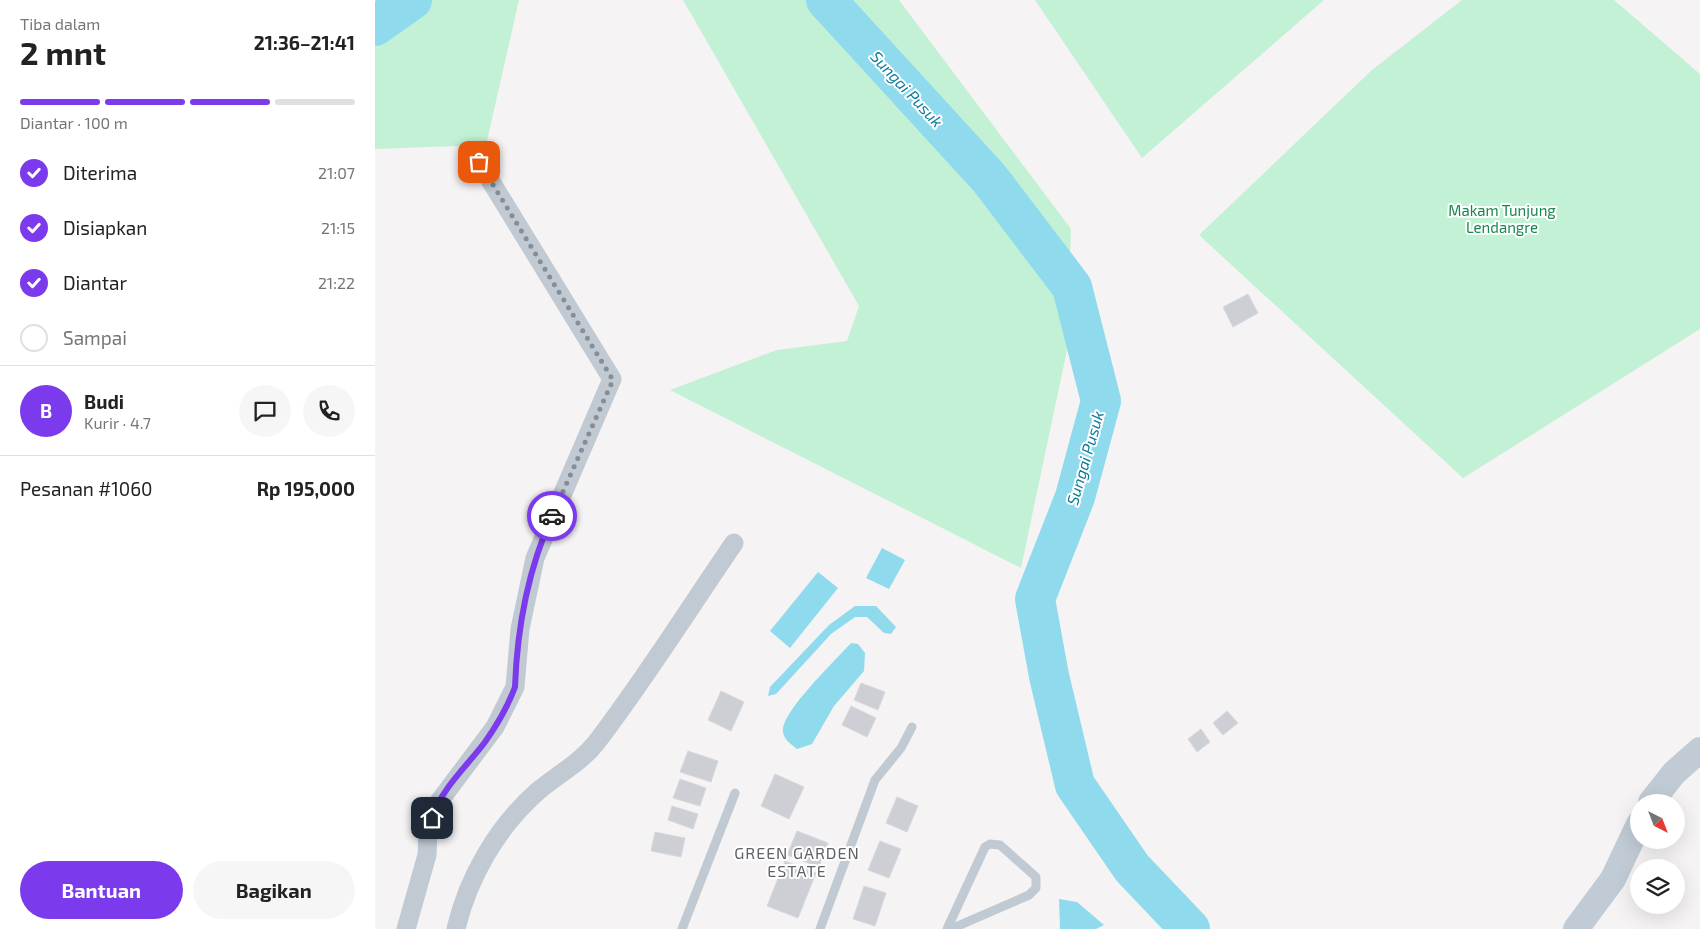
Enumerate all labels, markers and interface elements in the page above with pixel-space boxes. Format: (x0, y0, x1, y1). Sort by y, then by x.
text: Tiba dalam (20, 14, 100, 33)
text: 21:36–21:41 (254, 31, 355, 54)
text: 2 mnt (20, 33, 106, 71)
water label: Sungai Pusuk (867, 47, 947, 131)
text: Diantar · 100 m (20, 113, 128, 132)
pin (458, 141, 500, 183)
icon: bag (465, 148, 493, 176)
icon: check (20, 159, 48, 187)
text: Diterima (63, 161, 137, 184)
text: 21:07 (318, 163, 355, 182)
park label: Makam Tunjung Lendangre (1448, 201, 1556, 236)
icon: check (20, 214, 48, 242)
text: Disiapkan (63, 216, 147, 239)
text: 21:15 (321, 218, 355, 237)
icon: check (20, 269, 48, 297)
text: Diantar (63, 271, 127, 294)
text: 21:22 (318, 273, 355, 292)
text: Sampai (63, 326, 127, 349)
button: chat (239, 385, 291, 437)
button: phone (303, 385, 355, 437)
text: Budi (84, 390, 124, 413)
text: B (40, 399, 52, 422)
water label: Sungai Pusuk (1062, 409, 1107, 507)
text: Kurir · 4.7 (84, 413, 151, 432)
text: Pesanan #1060 (20, 477, 153, 500)
text: Rp 195,000 (257, 477, 355, 500)
courier (527, 491, 577, 541)
icon: car (538, 502, 566, 530)
north arrow (1630, 794, 1685, 849)
map controls (1630, 794, 1685, 914)
pin (411, 797, 453, 839)
icon: home (418, 804, 446, 832)
district label: GREEN GARDEN ESTATE (734, 843, 860, 880)
button: layers (1630, 859, 1685, 914)
button: Bantuan (20, 861, 183, 919)
button: Bagikan (193, 861, 355, 919)

